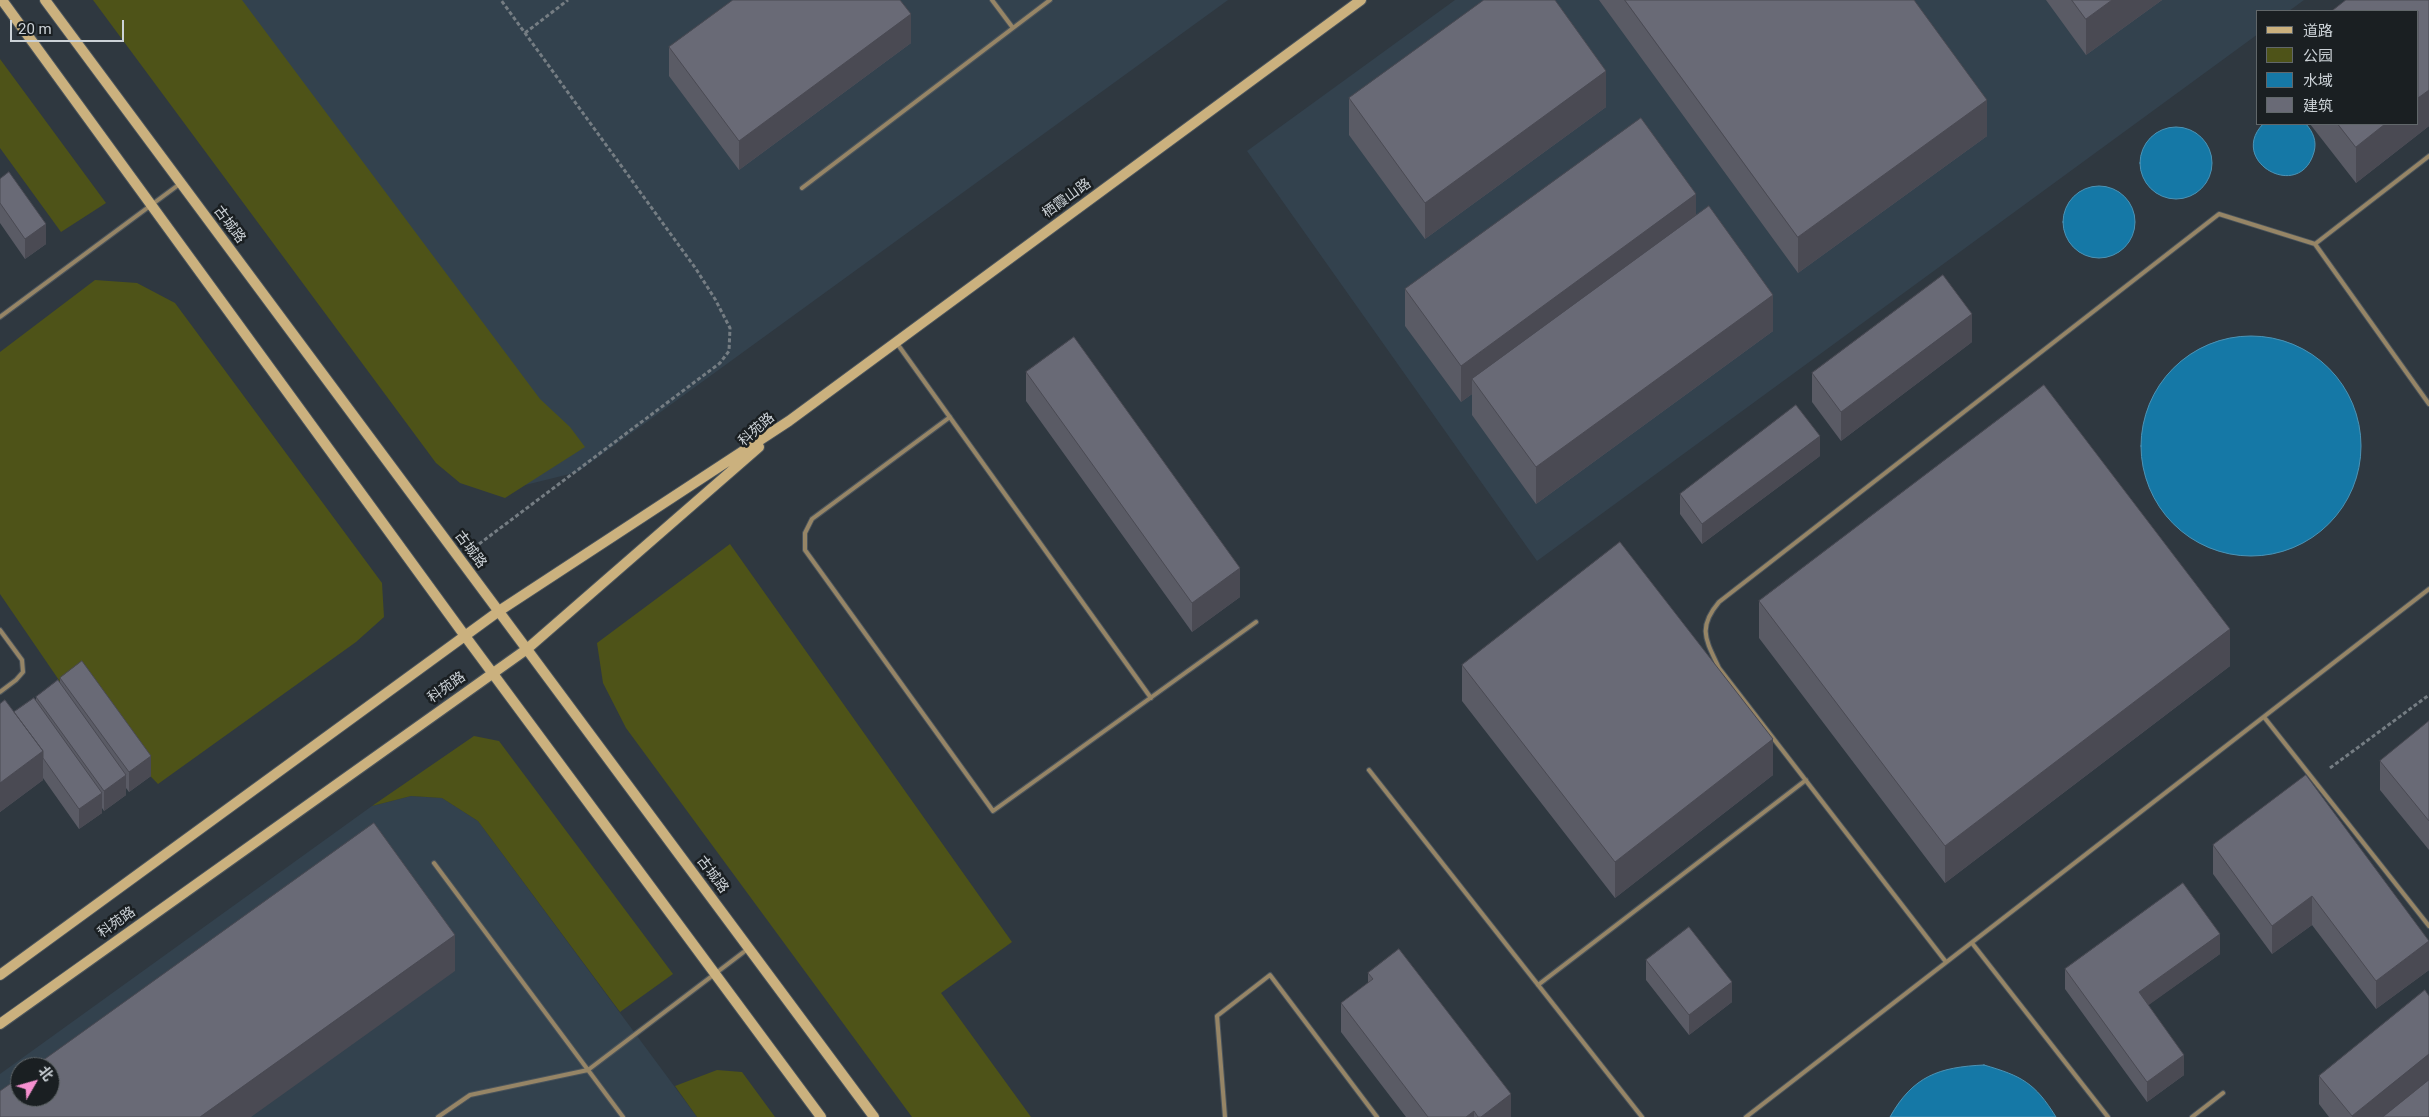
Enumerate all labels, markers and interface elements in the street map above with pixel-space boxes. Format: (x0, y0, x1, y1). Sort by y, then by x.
scale bar (12, 10, 126, 42)
legend (2256, 10, 2419, 125)
text: 20 m (18, 20, 52, 38)
text: 道路 (2303, 22, 2333, 40)
text: 公园 (2303, 47, 2333, 65)
text: 水域 (2303, 72, 2333, 90)
text: 建筑 (2303, 97, 2333, 115)
street label: 栖霞山路 (1039, 176, 1095, 222)
street label: 古城路 (210, 203, 248, 247)
street label: 科苑路 (736, 410, 778, 450)
street label: 古城路 (451, 528, 489, 572)
street label: 科苑路 (425, 669, 469, 707)
street label: 古城路 (693, 853, 731, 897)
street label: 科苑路 (95, 904, 139, 942)
north arrow (10, 1057, 60, 1107)
text: 北 (35, 1063, 57, 1084)

